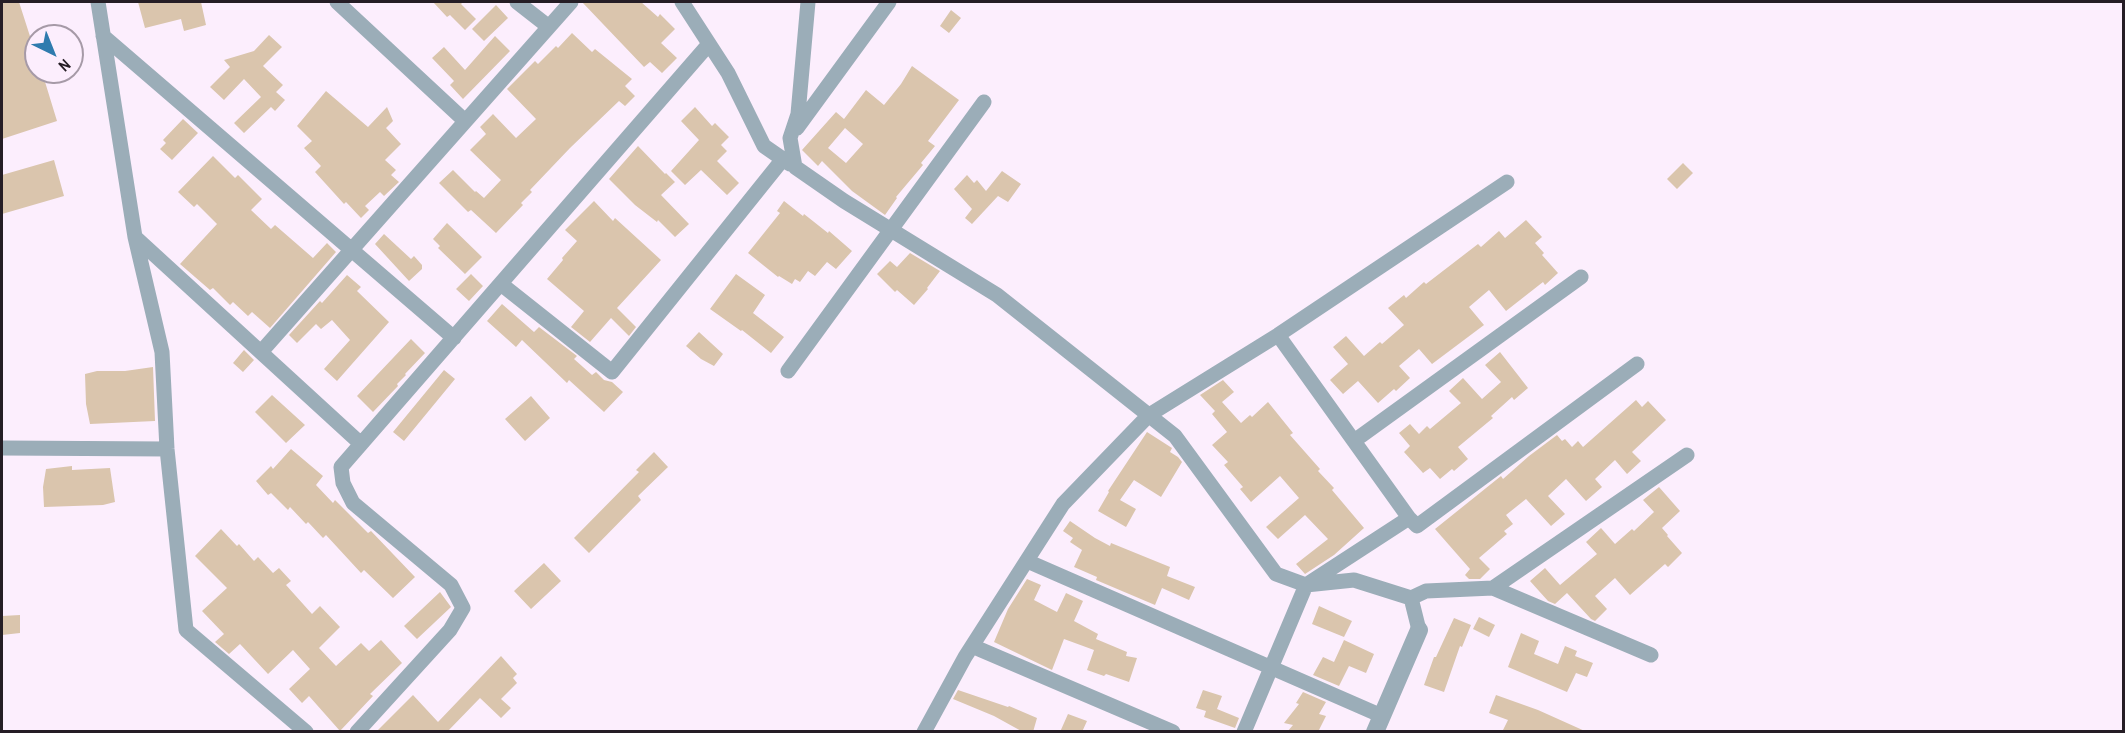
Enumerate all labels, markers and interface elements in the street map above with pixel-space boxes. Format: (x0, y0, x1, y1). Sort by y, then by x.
north arrow (24, 24, 84, 84)
text: N (54, 54, 76, 77)

